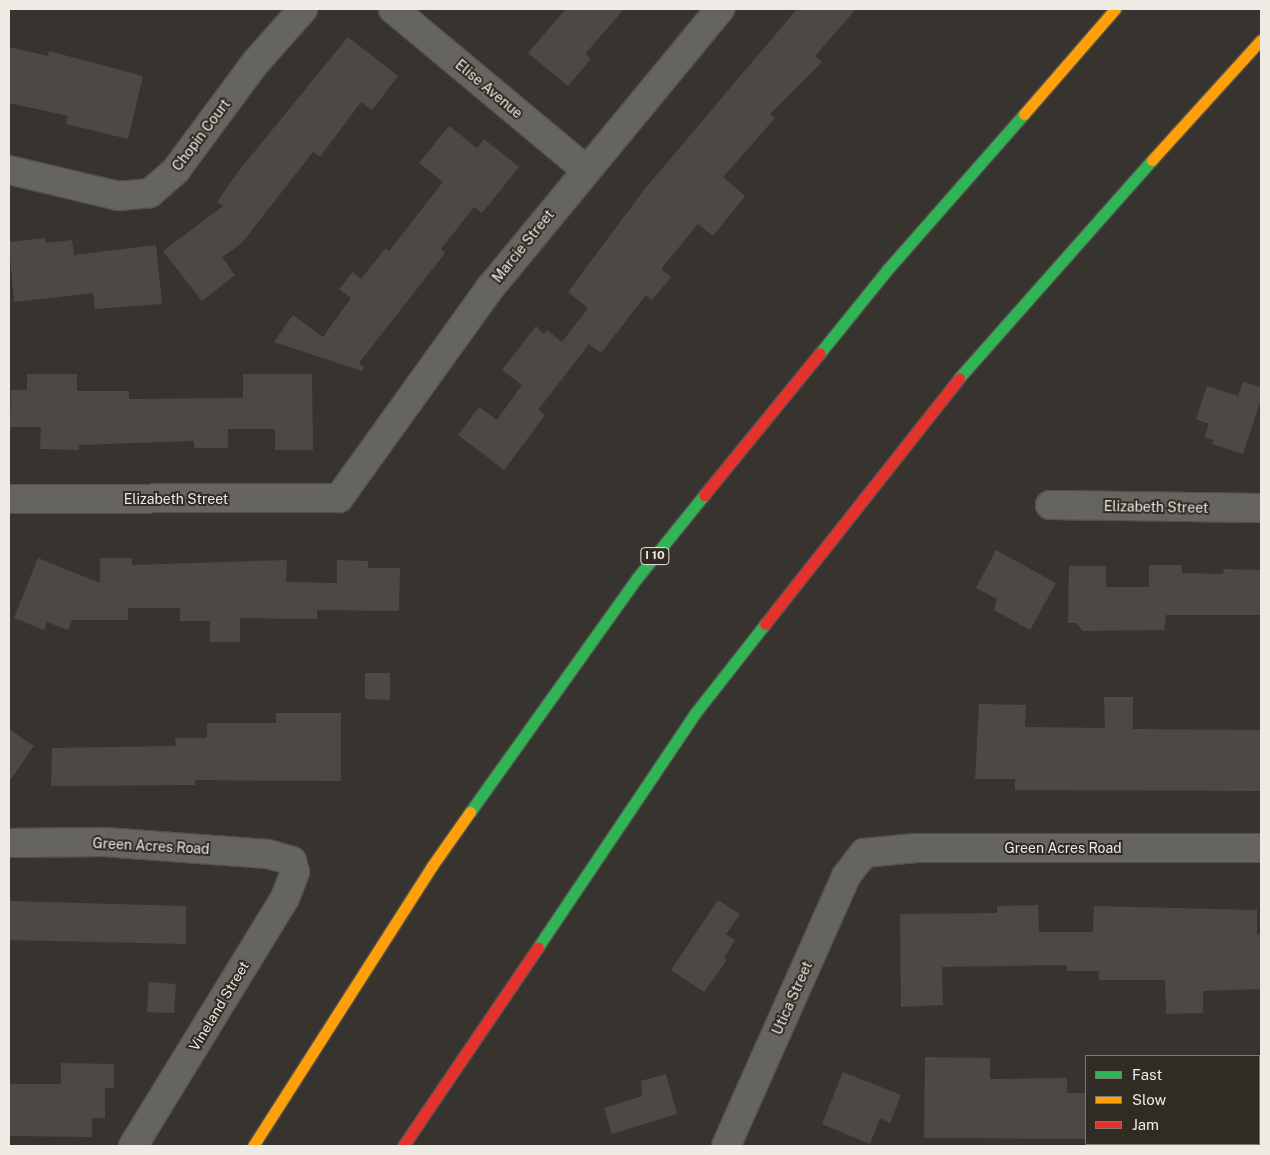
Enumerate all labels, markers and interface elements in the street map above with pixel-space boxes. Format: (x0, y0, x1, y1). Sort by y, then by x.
street label: Elise Avenue (452, 56, 526, 122)
street label: Chopin Court (169, 96, 233, 174)
street label: Marcie Street (489, 206, 557, 286)
street label: Elizabeth Street (124, 491, 228, 507)
street label: Elizabeth Street (1104, 498, 1208, 516)
road number: I 10 (640, 546, 670, 566)
street label: Green Acres Road (92, 835, 210, 857)
street label: Green Acres Road (1004, 840, 1122, 856)
street label: Vineland Street (186, 958, 252, 1054)
street label: Utica Street (768, 959, 816, 1037)
legend (1085, 1055, 1260, 1145)
text: Fast (1132, 1066, 1162, 1083)
text: Slow (1132, 1091, 1166, 1108)
text: Jam (1132, 1116, 1159, 1133)

